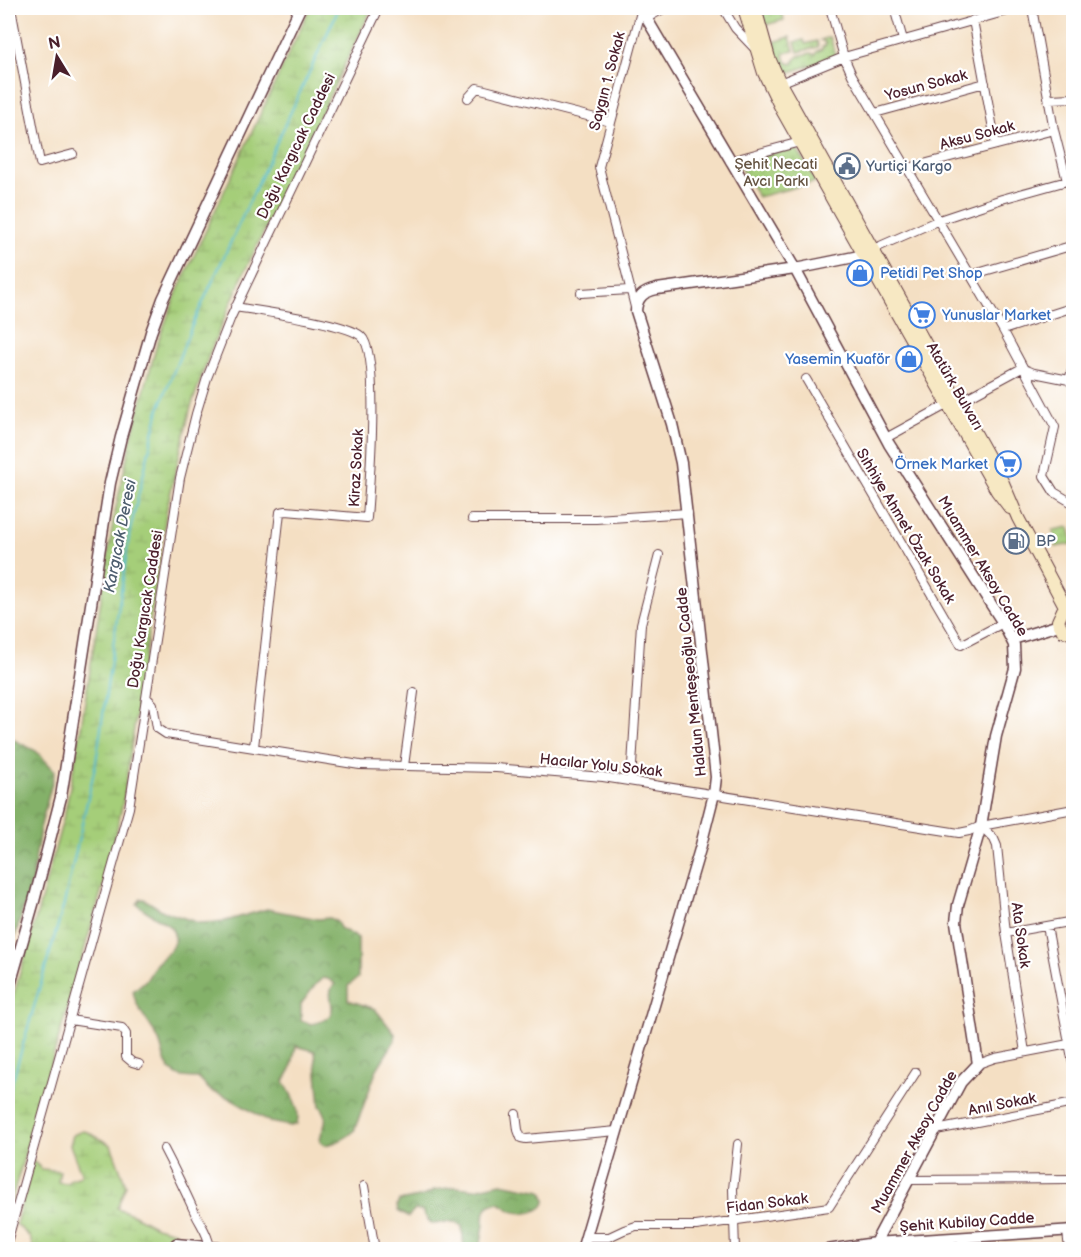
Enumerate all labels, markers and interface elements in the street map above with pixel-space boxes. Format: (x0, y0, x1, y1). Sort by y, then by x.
north arrow (27, 27, 87, 87)
street label: Saygın 1. Sokak (585, 29, 630, 133)
text: N (47, 33, 62, 54)
street label: Yosun Sokak (882, 65, 970, 106)
street label: Doğu Kargıcak Caddesi (253, 70, 340, 222)
street label: Aksu Sokak (938, 116, 1017, 155)
public building icon: Yurtiçi Kargo (832, 151, 862, 181)
park label: Şehit Necati Avcı Parkı (734, 155, 818, 191)
place label: Yurtiçi Kargo (865, 157, 952, 176)
shop icon: Petidi Pet Shop (845, 258, 875, 288)
place label: Petidi Pet Shop (880, 264, 983, 283)
supermarket icon: Yunuslar Market (907, 300, 937, 330)
place label: Yunuslar Market (941, 306, 1052, 325)
street label: Atatürk Bulvarı (922, 339, 987, 433)
shop icon: Yasemin Kuaför (894, 344, 924, 374)
place label: Yasemin Kuaför (784, 350, 891, 369)
street label: Kiraz Sokak (345, 428, 368, 508)
street label: Sıhhiye Ahmet Özak Sokak (852, 445, 960, 608)
supermarket icon: Örnek Market (993, 449, 1023, 479)
place label: Örnek Market (894, 455, 988, 474)
water label: Kargıcak Deresi (100, 477, 141, 594)
street label: Muammer Aksoy Cadde (933, 493, 1032, 640)
fuel station icon: BP (1001, 526, 1031, 556)
street label: Doğu Kargıcak Caddesi (124, 529, 167, 689)
place label: BP (1036, 532, 1056, 551)
street label: Haldun Menteşeoğlu Cadde (672, 586, 711, 777)
street label: Hacılar Yolu Sokak (539, 750, 664, 781)
street label: Ata Sokak (1006, 901, 1035, 970)
street label: Muammer Aksoy Cadde (867, 1067, 962, 1217)
street label: Anıl Sokak (967, 1088, 1038, 1120)
street label: Fidan Sokak (725, 1189, 810, 1218)
street label: Şehit Kubilay Cadde (899, 1208, 1035, 1237)

